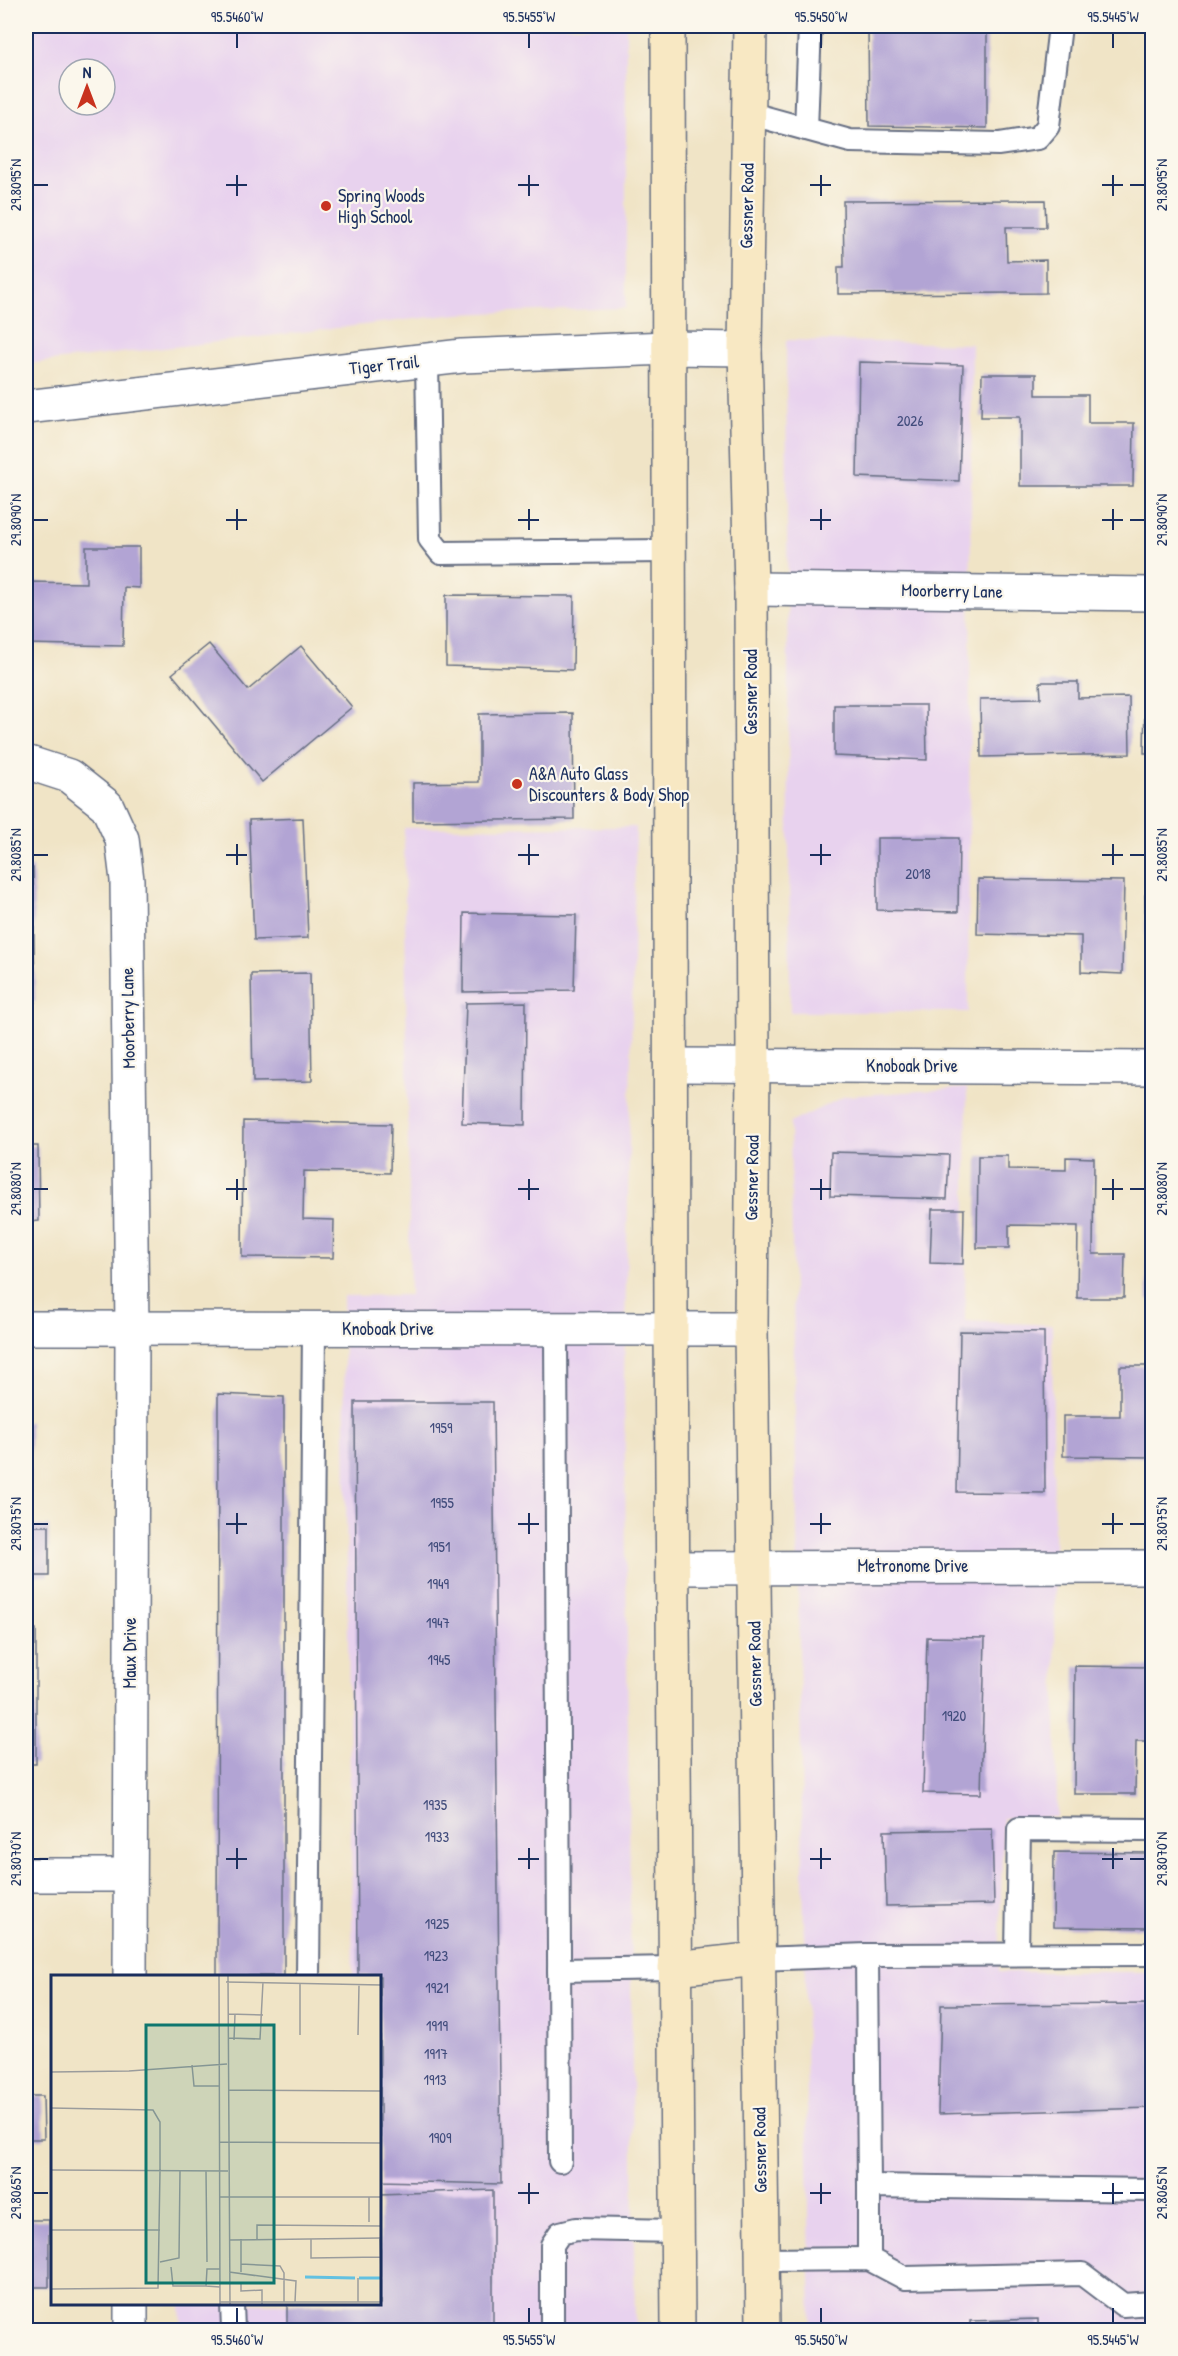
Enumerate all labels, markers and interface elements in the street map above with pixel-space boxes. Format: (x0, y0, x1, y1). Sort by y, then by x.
text: 95.5460°W (211, 6, 264, 27)
text: 95.5455°W (503, 6, 556, 27)
text: 95.5450°W (795, 6, 848, 27)
text: 95.5445°W (1087, 6, 1140, 27)
north arrow (57, 57, 117, 117)
text: N (83, 61, 92, 83)
text: 29.8095°N (5, 159, 26, 211)
text: 29.8095°N (1151, 159, 1172, 211)
street label: Gessner Road (733, 163, 760, 249)
place label: Spring Woods High School (338, 183, 425, 229)
marker: Spring Woods High School (319, 199, 333, 213)
street label: Tiger Trail (348, 348, 420, 381)
house number: 2026 (897, 410, 923, 431)
text: 29.8090°N (5, 494, 26, 546)
text: 29.8090°N (1151, 494, 1172, 546)
street label: Moorberry Lane (901, 577, 1003, 604)
street label: Gessner Road (738, 649, 763, 735)
place label: A&A Auto Glass Discounters & Body Shop (529, 761, 689, 807)
marker: A&A Auto Glass Discounters & Body Shop (510, 777, 524, 791)
text: 29.8085°N (5, 828, 26, 882)
text: 29.8085°N (1151, 828, 1172, 882)
house number: 2018 (905, 863, 931, 884)
street label: Moorberry Lane (114, 967, 141, 1069)
street label: Knoboak Drive (866, 1053, 958, 1078)
street label: Gessner Road (738, 1135, 765, 1221)
text: 29.8080°N (5, 1162, 26, 1216)
text: 29.8080°N (1151, 1162, 1172, 1216)
street label: Knoboak Drive (342, 1316, 434, 1341)
house number: 1959 (430, 1417, 453, 1438)
house number: 1955 (430, 1492, 454, 1513)
text: 29.8075°N (5, 1497, 26, 1551)
text: 29.8075°N (1151, 1497, 1172, 1551)
house number: 1951 (428, 1536, 450, 1557)
street label: Metronome Drive (857, 1553, 969, 1578)
house number: 1949 (427, 1573, 450, 1594)
house number: 1947 (426, 1612, 450, 1633)
street label: Maux Drive (117, 1617, 142, 1689)
street label: Gessner Road (741, 1621, 768, 1707)
house number: 1945 (428, 1649, 451, 1670)
house number: 1920 (942, 1705, 967, 1726)
house number: 1935 (423, 1794, 448, 1815)
house number: 1933 (425, 1826, 449, 1847)
text: 29.8070°N (5, 1832, 26, 1886)
text: 29.8070°N (1151, 1832, 1172, 1886)
house number: 1925 (425, 1913, 450, 1934)
house number: 1923 (424, 1945, 449, 1966)
inset map (51, 1975, 381, 2305)
house number: 1921 (425, 1977, 449, 1998)
house number: 1919 (426, 2015, 448, 2036)
house number: 1917 (424, 2043, 448, 2064)
house number: 1913 (423, 2069, 447, 2090)
street label: Gessner Road (746, 2107, 773, 2193)
house number: 1909 (428, 2127, 452, 2148)
text: 29.8065°N (5, 2167, 26, 2219)
text: 29.8065°N (1151, 2167, 1172, 2219)
text: 95.5460°W (211, 2329, 264, 2350)
text: 95.5455°W (503, 2329, 556, 2350)
text: 95.5450°W (795, 2329, 848, 2350)
text: 95.5445°W (1087, 2329, 1140, 2350)

